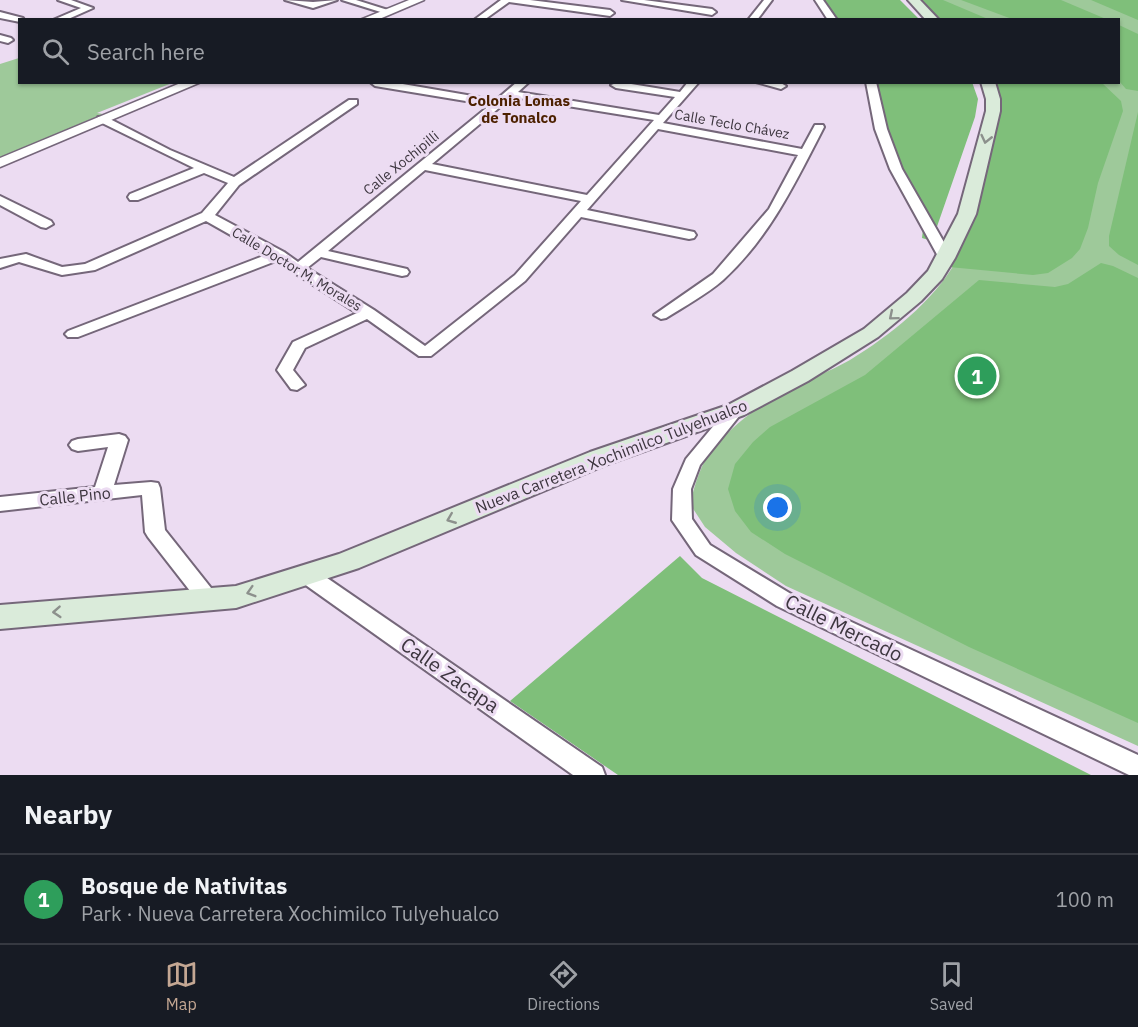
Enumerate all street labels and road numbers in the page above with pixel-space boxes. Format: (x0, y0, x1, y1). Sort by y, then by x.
street label: Calle Teclo Chávez (673, 105, 791, 143)
street label: Calle Xochipilli (360, 127, 442, 199)
street label: Calle Doctor M. Morales (229, 223, 366, 315)
street label: Nueva Carretera Xochimilco Tulyehualco (472, 395, 750, 517)
street label: Calle Pino (38, 482, 112, 510)
street label: Calle Mercado (781, 587, 907, 668)
street label: Calle Zacapa (395, 631, 505, 719)

